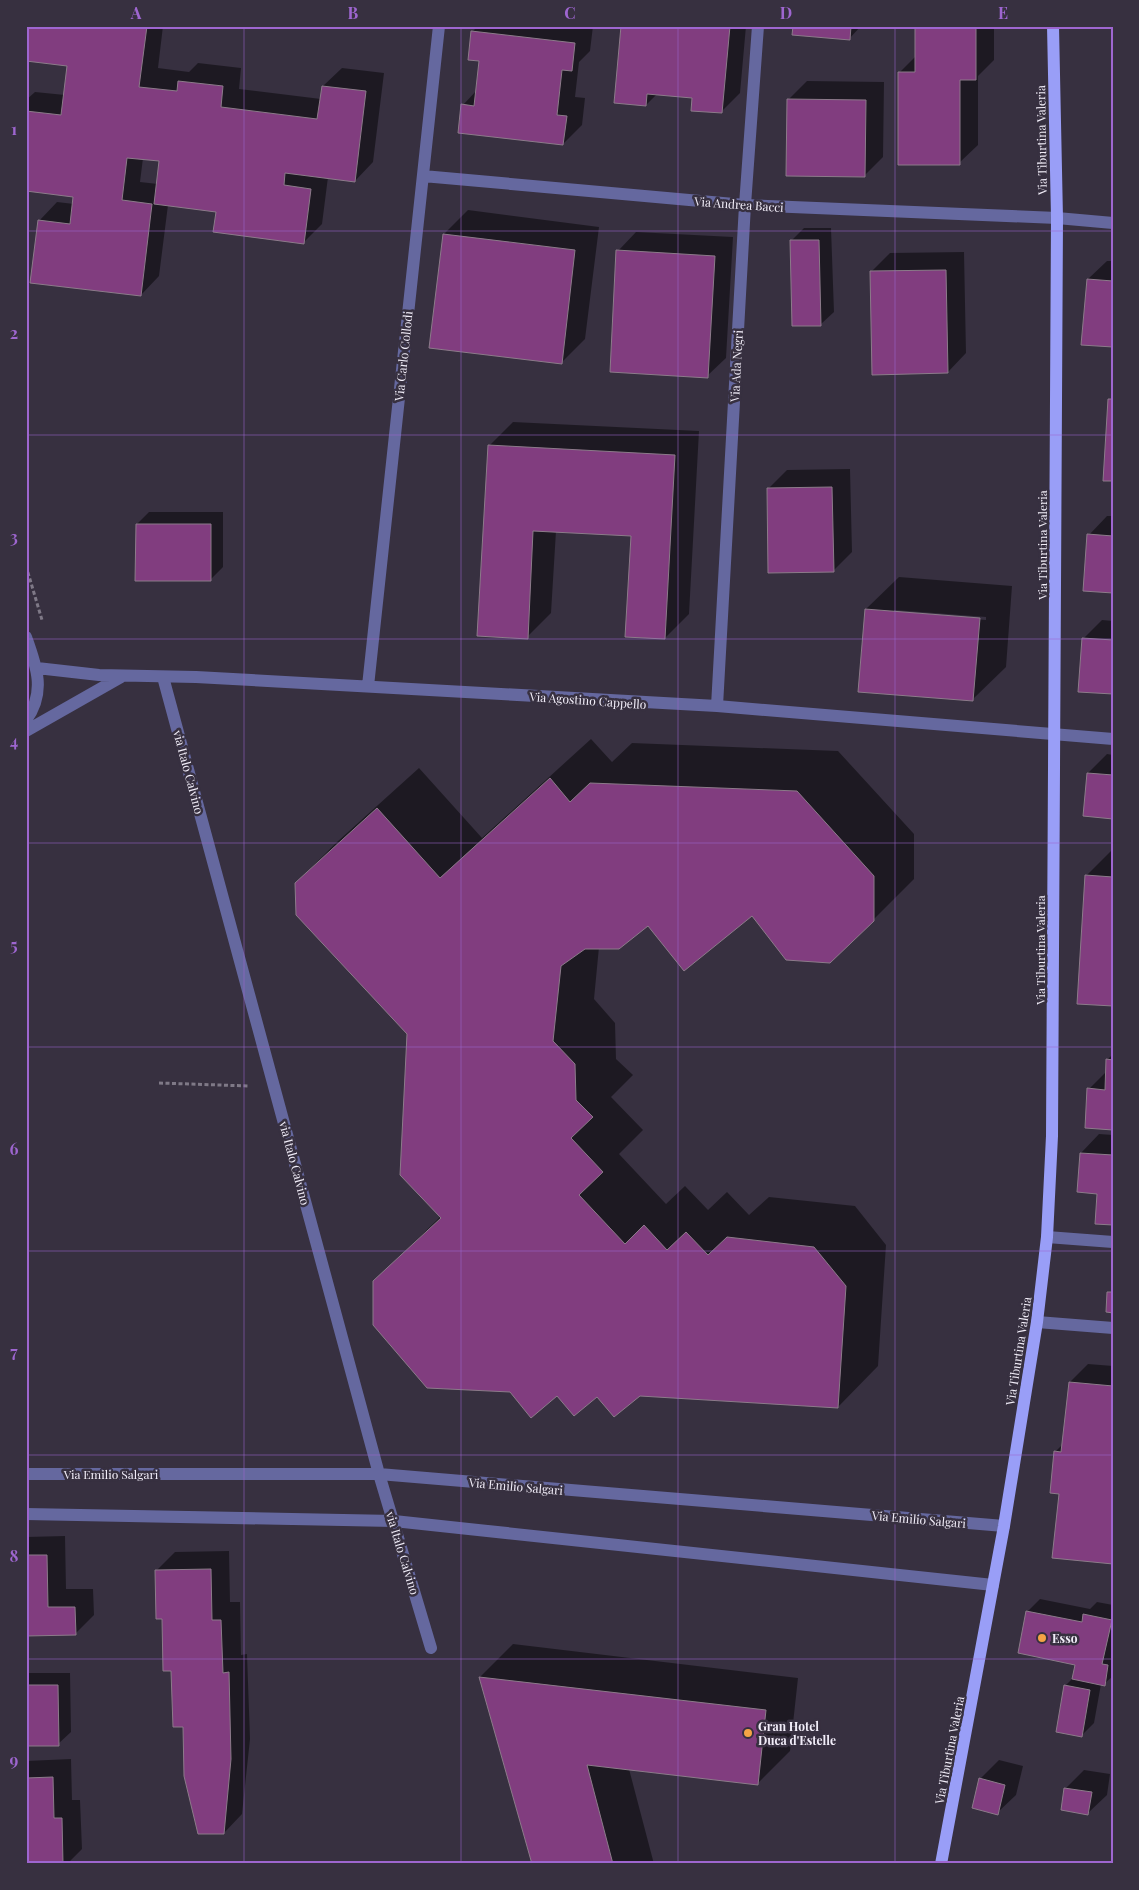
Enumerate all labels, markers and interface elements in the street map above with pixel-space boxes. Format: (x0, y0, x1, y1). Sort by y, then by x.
text: A (130, 2, 142, 23)
text: B (348, 2, 359, 23)
text: C (564, 2, 576, 23)
text: D (780, 2, 792, 23)
text: E (998, 2, 1008, 23)
street label: Via Tiburtina Valeria (1032, 85, 1050, 196)
text: 1 (11, 118, 17, 139)
street label: Via Andrea Bacci (693, 193, 785, 215)
street label: Via Carlo Collodi (390, 310, 416, 403)
text: 2 (10, 322, 18, 343)
street label: Via Ada Negri (726, 329, 746, 403)
street label: Via Tiburtina Valeria (1034, 490, 1050, 601)
text: 3 (10, 526, 18, 547)
street label: Via Agostino Cappello (528, 688, 647, 712)
street label: via Italo Calvino (170, 727, 208, 816)
text: 4 (10, 730, 18, 751)
street label: Via Tiburtina Valeria (1032, 895, 1048, 1006)
text: 5 (10, 934, 18, 955)
street label: via Italo Calvino (276, 1118, 314, 1207)
text: 6 (10, 1138, 19, 1159)
street label: Via Tiburtina Valeria (1001, 1296, 1034, 1407)
text: 7 (10, 1341, 18, 1362)
street label: Via Emilio Salgari (63, 1466, 159, 1482)
street label: Via Emilio Salgari (467, 1474, 564, 1498)
street label: Via Emilio Salgari (870, 1507, 967, 1531)
street label: via Italo Calvino (382, 1509, 423, 1597)
text: 8 (10, 1545, 19, 1566)
place label: Esso (1052, 1630, 1078, 1646)
marker: Esso (1036, 1632, 1048, 1644)
street label: Via Tiburtina Valeria (930, 1695, 967, 1806)
place label: Gran Hotel Duca d'Estelle (758, 1718, 836, 1748)
marker: Gran Hotel Duca d'Estelle (742, 1727, 754, 1739)
text: 9 (10, 1749, 19, 1770)

